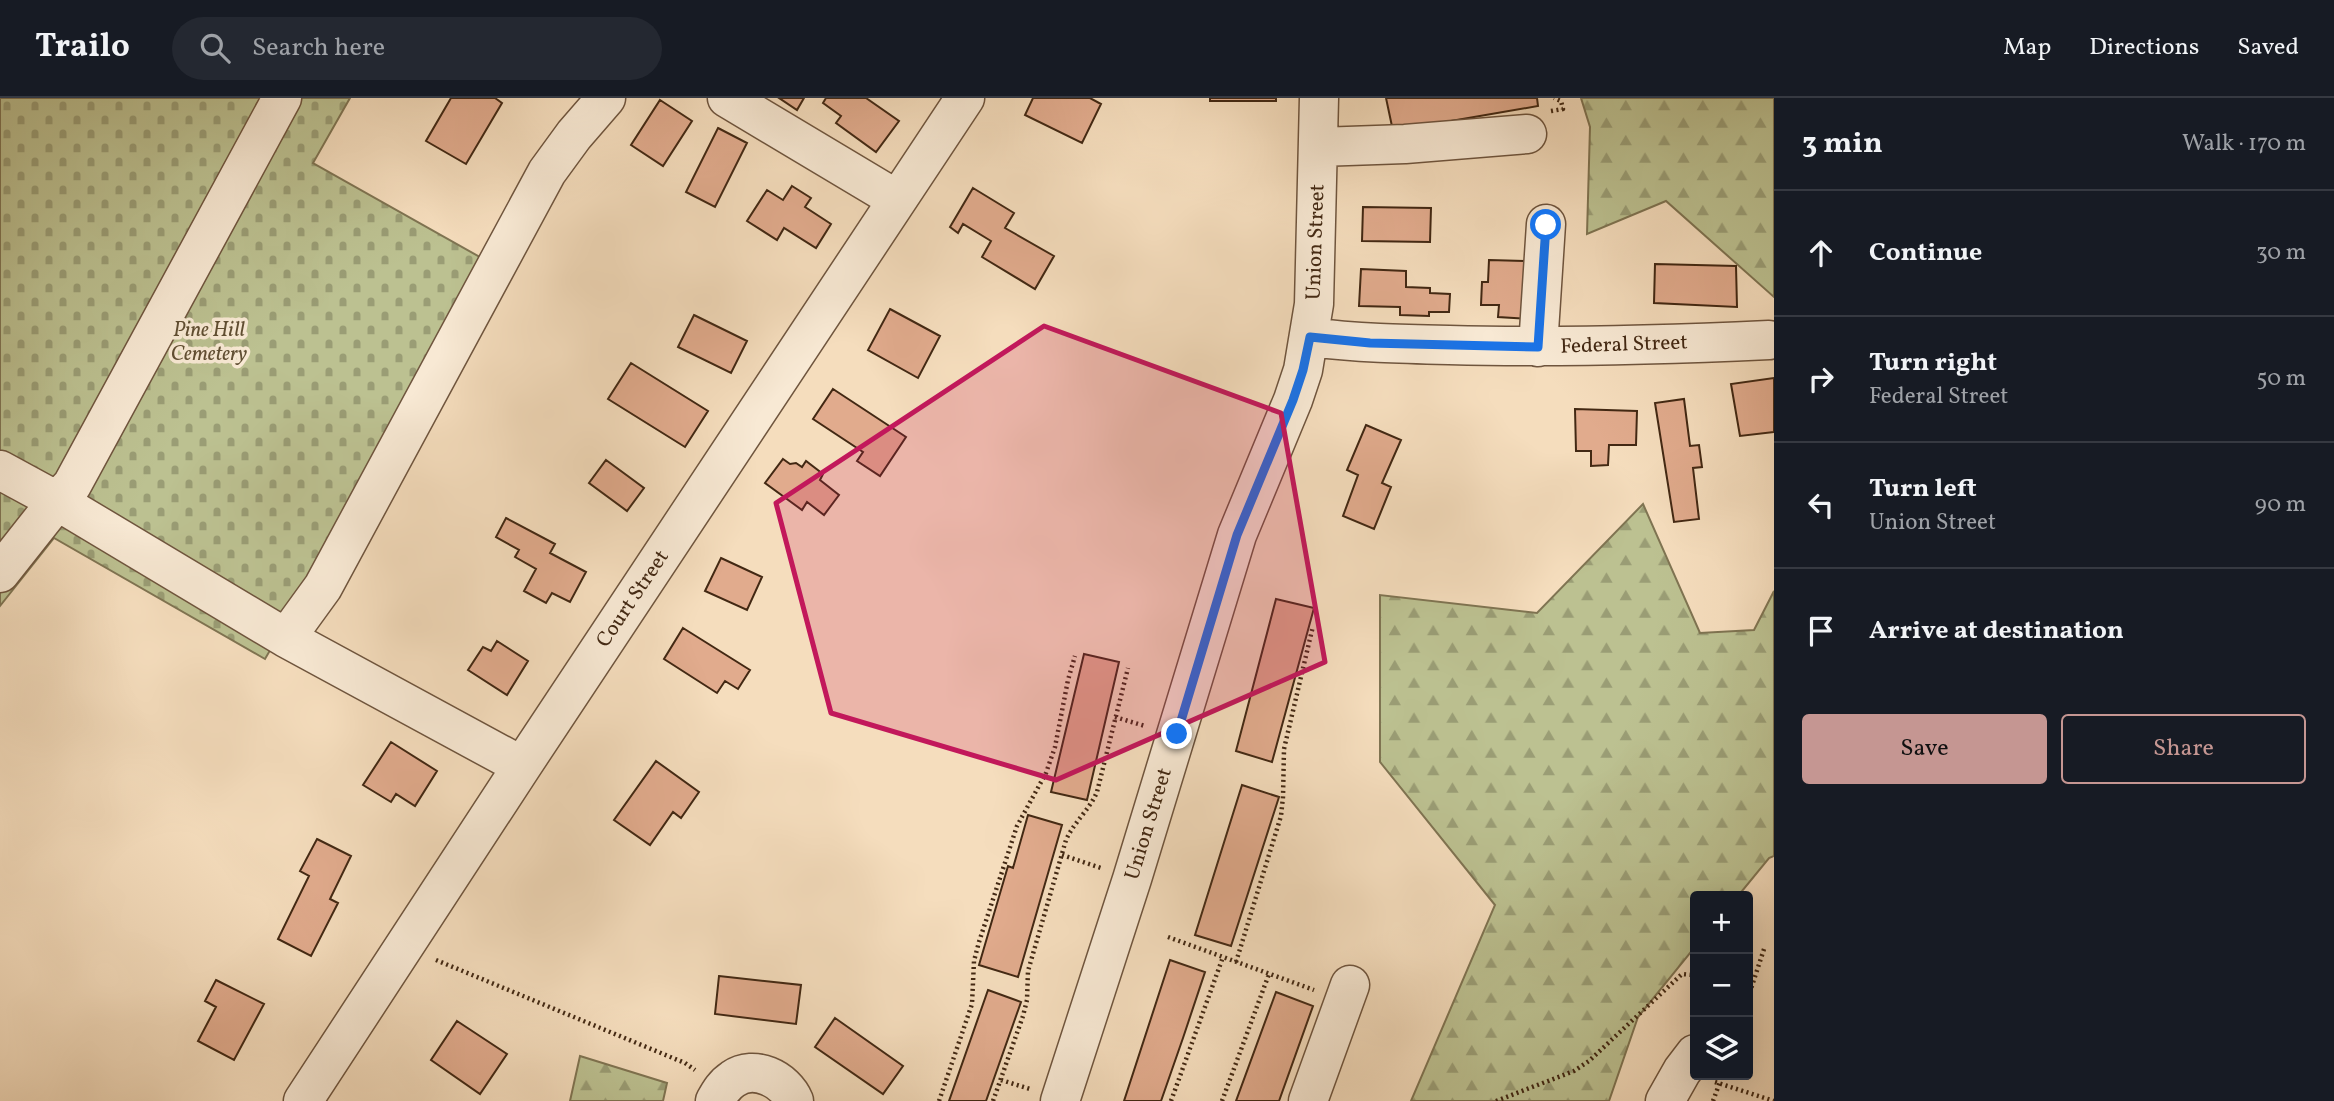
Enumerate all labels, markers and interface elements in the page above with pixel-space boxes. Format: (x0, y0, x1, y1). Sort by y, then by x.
search box (172, 17, 662, 80)
text: Trailo (35, 25, 130, 71)
icon: search (196, 29, 234, 67)
text: Search here (252, 30, 385, 66)
text: Map (2003, 31, 2051, 65)
text: Directions (2089, 31, 2199, 65)
text: Saved (2237, 31, 2299, 65)
text: 3 min (1802, 123, 1883, 165)
text: Walk · 170 m (2182, 128, 2306, 160)
street label: Union Street (1299, 184, 1333, 300)
route start (1530, 209, 1561, 240)
icon: ahead (1802, 234, 1840, 272)
text: Continue (1869, 235, 1982, 271)
text: 30 m (2256, 237, 2306, 269)
park label: Pine Hill Cemetery (171, 316, 248, 369)
street label: Federal Street (1560, 328, 1688, 362)
text: Turn right (1869, 345, 1997, 381)
icon: right (1802, 360, 1840, 398)
text: 50 m (2257, 363, 2306, 395)
text: Federal Street (1869, 381, 2008, 413)
text: Turn left (1869, 471, 1977, 507)
icon: left (1802, 486, 1840, 524)
text: 90 m (2255, 489, 2306, 521)
text: Union Street (1869, 507, 1996, 539)
street label: Court Street (590, 544, 676, 654)
icon: arrive (1802, 612, 1840, 650)
text: Arrive at destination (1869, 613, 2124, 649)
button: Save (1802, 714, 2047, 784)
button: Share (2061, 714, 2306, 784)
route end (1161, 718, 1192, 749)
street label: Union Street (1118, 764, 1180, 884)
map controls (1690, 891, 1753, 1080)
button: + (1690, 891, 1753, 954)
button: − (1690, 954, 1753, 1017)
button: layers (1690, 1017, 1753, 1080)

